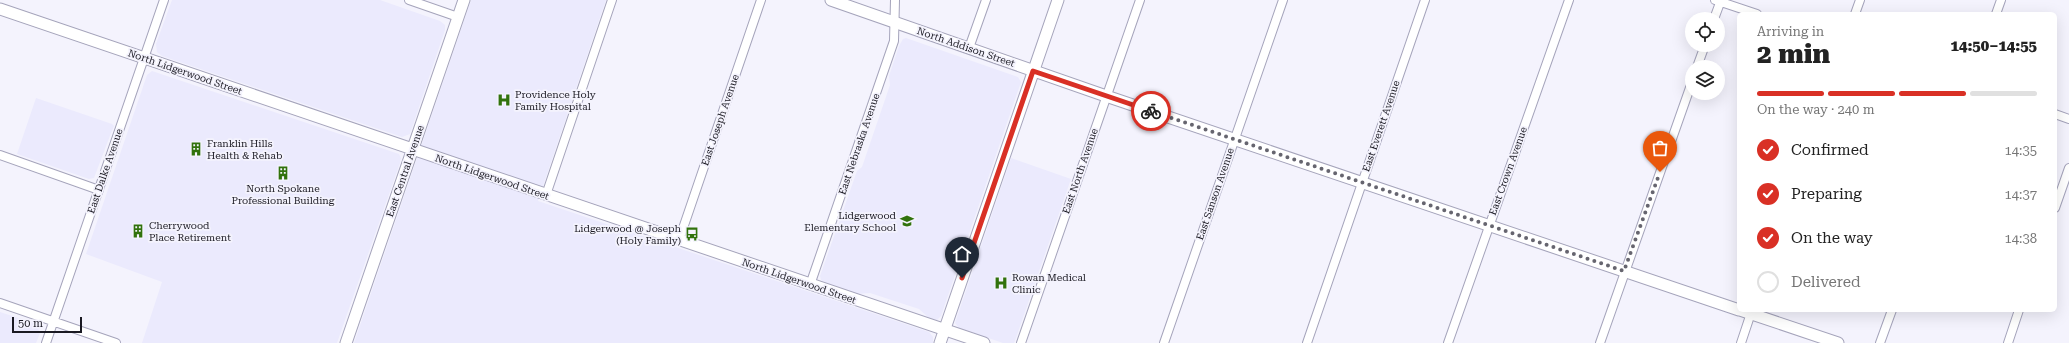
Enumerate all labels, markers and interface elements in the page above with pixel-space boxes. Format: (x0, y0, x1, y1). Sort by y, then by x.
map controls (1685, 12, 1725, 100)
button: locate (1685, 12, 1725, 52)
text: Arriving in (1757, 24, 1824, 39)
street label: North Addison Street (916, 25, 1017, 69)
text: 14:50–14:55 (1951, 37, 2037, 55)
text: 2 min (1757, 39, 1830, 69)
street label: North Lidgerwood Street (126, 47, 244, 97)
button: layers (1685, 60, 1725, 100)
street label: East Joseph Avenue (699, 72, 741, 167)
street label: East Everett Avenue (1360, 78, 1402, 173)
place label: Providence Holy Family Hospital (515, 89, 596, 112)
street label: East Nebraska Avenue (836, 91, 882, 196)
courier (1131, 91, 1171, 131)
hospital icon: Providence Holy Family Hospital (496, 92, 512, 108)
icon: bike (1140, 100, 1162, 122)
text: On the way · 240 m (1757, 102, 1874, 117)
street label: East Central Avenue (384, 123, 426, 219)
street label: East Crown Avenue (1487, 125, 1529, 217)
street label: East North Avenue (1060, 126, 1100, 215)
street label: East Dalke Avenue (85, 127, 125, 215)
pin (1643, 131, 1677, 172)
icon: bag (1649, 137, 1671, 159)
place label: Franklin Hills Health & Rehab (207, 138, 282, 161)
icon: check (1757, 139, 1779, 161)
building icon: Franklin Hills Health & Rehab (188, 141, 204, 157)
text: Confirmed (1791, 141, 1869, 159)
text: 14:35 (2005, 143, 2037, 158)
street label: East Sanson Avenue (1194, 146, 1236, 242)
street label: North Lidgerwood Street (433, 152, 551, 202)
building icon: North Spokane Professional Building (275, 165, 291, 181)
place label: North Spokane Professional Building (232, 183, 335, 206)
icon: check (1757, 183, 1779, 205)
text: Preparing (1791, 185, 1862, 203)
text: 14:37 (2005, 187, 2037, 202)
place label: Lidgerwood Elementary School (804, 210, 897, 233)
school or university icon: Lidgerwood Elementary School (899, 213, 915, 229)
place label: Cherrywood Place Retirement (149, 220, 231, 243)
building icon: Cherrywood Place Retirement (130, 223, 146, 239)
place label: Lidgerwood @ Joseph (Holy Family) (574, 223, 682, 246)
bus stop icon: Lidgerwood @ Joseph (Holy Family) (684, 226, 700, 242)
icon: check (1757, 227, 1779, 249)
text: On the way (1791, 229, 1873, 247)
text: 14:38 (2005, 231, 2037, 246)
pin (945, 237, 979, 278)
icon: home (951, 243, 973, 265)
street label: North Lidgerwood Street (740, 256, 858, 306)
place label: Rowan Medical Clinic (1012, 272, 1086, 295)
text: Delivered (1791, 273, 1861, 291)
hospital icon: Rowan Medical Clinic (993, 275, 1009, 291)
scale bar (12, 315, 82, 334)
text: 50 m (18, 317, 43, 330)

